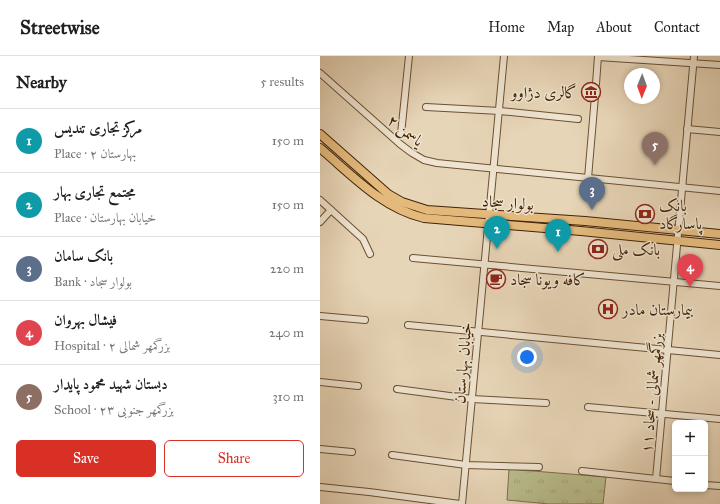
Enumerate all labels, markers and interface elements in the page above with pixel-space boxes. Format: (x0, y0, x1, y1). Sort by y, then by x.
text: Streetwise (20, 16, 100, 39)
text: Home (488, 19, 525, 36)
text: Map (547, 19, 574, 36)
text: About (596, 19, 632, 36)
text: Contact (654, 19, 700, 36)
north arrow (624, 68, 660, 104)
text: Nearby (16, 72, 67, 93)
text: 5 results (260, 74, 304, 90)
museum icon: گالری دژاوو (580, 81, 602, 103)
place label: گالری دژاوو (509, 83, 577, 102)
street label: یاسمن ۲ (383, 110, 428, 153)
text: مرکز تجاری تندیس (54, 119, 142, 137)
pin: 5 (642, 132, 668, 165)
text: 1 (26, 133, 32, 149)
text: 150 m (272, 133, 304, 149)
text: Place · بهارستان ۲ (54, 146, 136, 162)
pin: 3 (579, 177, 605, 210)
text: مجتمع تجاری بهار (54, 183, 135, 201)
street label: بولوار سجاد (481, 191, 535, 215)
place label: بانک پاسارگاد (659, 196, 703, 235)
text: 2 (26, 197, 32, 213)
text: 150 m (272, 197, 304, 213)
bank icon: بانک پاسارگاد (634, 203, 656, 225)
text: Place · خیابان بهارستان (54, 210, 156, 226)
pin: 2 (484, 216, 510, 249)
pin: 1 (545, 219, 571, 252)
bank icon: بانک ملی (587, 238, 609, 260)
place label: بانک ملی (612, 240, 660, 261)
text: بانک سامان (54, 247, 113, 265)
pin: 4 (677, 254, 703, 287)
text: 3 (26, 261, 32, 277)
text: 220 m (270, 261, 304, 277)
cafe icon: کافه ویونا سجاد (485, 268, 507, 290)
place label: کافه ویونا سجاد (510, 270, 586, 290)
text: Bank · بولوار سجاد (54, 274, 132, 290)
hospital icon: بیمارستان مادر (597, 298, 619, 320)
place label: بیمارستان مادر (620, 300, 693, 319)
text: فیشال بهروان (54, 311, 117, 329)
street label: خیابان بهارستان (449, 322, 477, 405)
text: 4 (25, 325, 33, 341)
text: 240 m (269, 325, 304, 341)
street label: بزرگمهر شمالی - سجاد ۱۱ (636, 332, 667, 454)
text: Hospital · بزرگمهر شمالی ۲ (54, 338, 170, 354)
your location (517, 347, 537, 367)
text: دبستان شهید محمود پایدار (54, 375, 168, 393)
text: 5 (26, 389, 32, 405)
text: 310 m (272, 389, 304, 405)
text: School · بزرگمهر جنوبی ۲۳ (54, 402, 174, 418)
map controls (672, 420, 708, 492)
button: + (672, 420, 708, 456)
button: Save (16, 440, 156, 477)
button: Share (164, 440, 304, 477)
button: − (672, 456, 708, 492)

